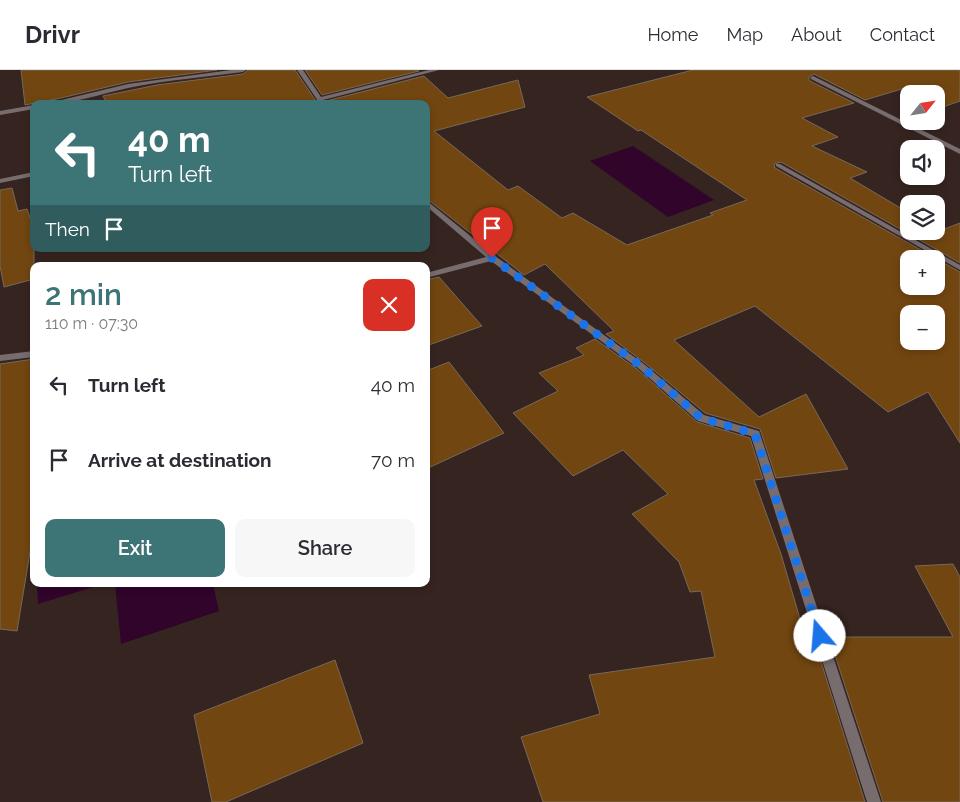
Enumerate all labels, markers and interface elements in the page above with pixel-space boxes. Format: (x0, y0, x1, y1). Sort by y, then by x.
text: Drivr (25, 20, 80, 49)
text: Home (647, 24, 698, 45)
text: Map (726, 24, 763, 45)
text: About (791, 24, 842, 45)
text: Contact (870, 24, 935, 45)
north arrow (900, 85, 945, 130)
map controls (900, 85, 945, 350)
text: 40 m (128, 119, 210, 160)
icon: left (45, 120, 110, 185)
button: sound (900, 140, 945, 185)
text: Turn left (128, 161, 212, 187)
button: layers (900, 195, 945, 240)
pin (471, 207, 513, 258)
icon: arrive (478, 214, 506, 242)
icon: arrive (100, 215, 128, 243)
text: Then (45, 218, 90, 240)
button: + (900, 250, 945, 295)
text: 2 min (45, 277, 122, 312)
button: close (363, 279, 415, 331)
button: − (900, 305, 945, 350)
text: 110 m · 07:30 (45, 314, 138, 333)
icon: left (45, 371, 73, 399)
text: Turn left (88, 374, 165, 396)
text: 40 m (371, 374, 415, 396)
icon: arrive (45, 446, 73, 474)
text: Arrive at destination (88, 449, 272, 471)
text: 70 m (371, 449, 415, 471)
button: Exit (45, 519, 225, 577)
button: Share (235, 519, 415, 577)
position arrow (793, 609, 845, 661)

